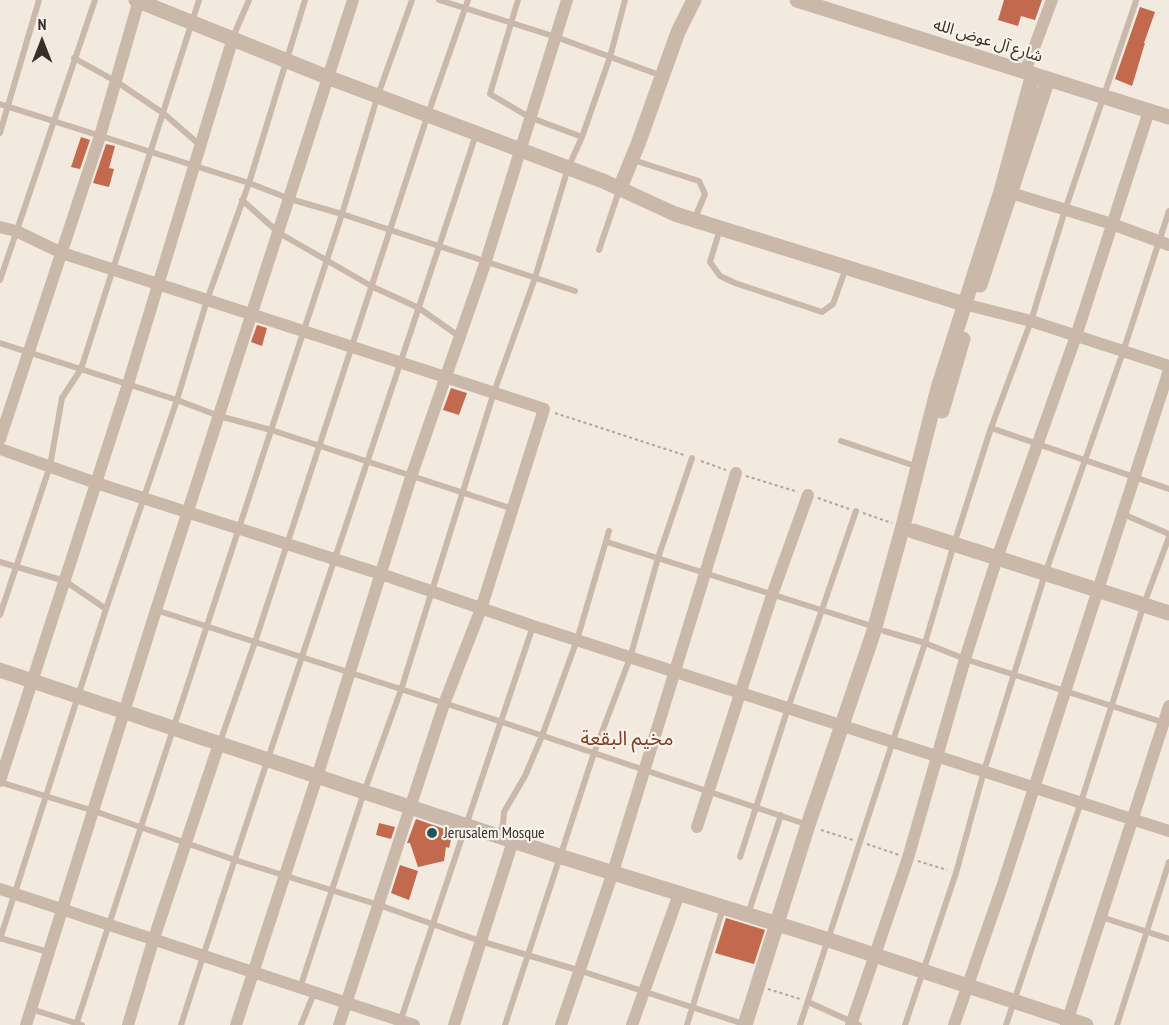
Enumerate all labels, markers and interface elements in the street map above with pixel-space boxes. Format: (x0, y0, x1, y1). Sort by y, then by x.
north arrow (12, 12, 72, 72)
text: N (38, 14, 46, 34)
street label: شارع آل عوض الله (931, 15, 1045, 67)
district label: مخيم البقعة (580, 727, 674, 751)
place label: Jerusalem Mosque (444, 823, 545, 843)
marker: Jerusalem Mosque (425, 826, 439, 840)

